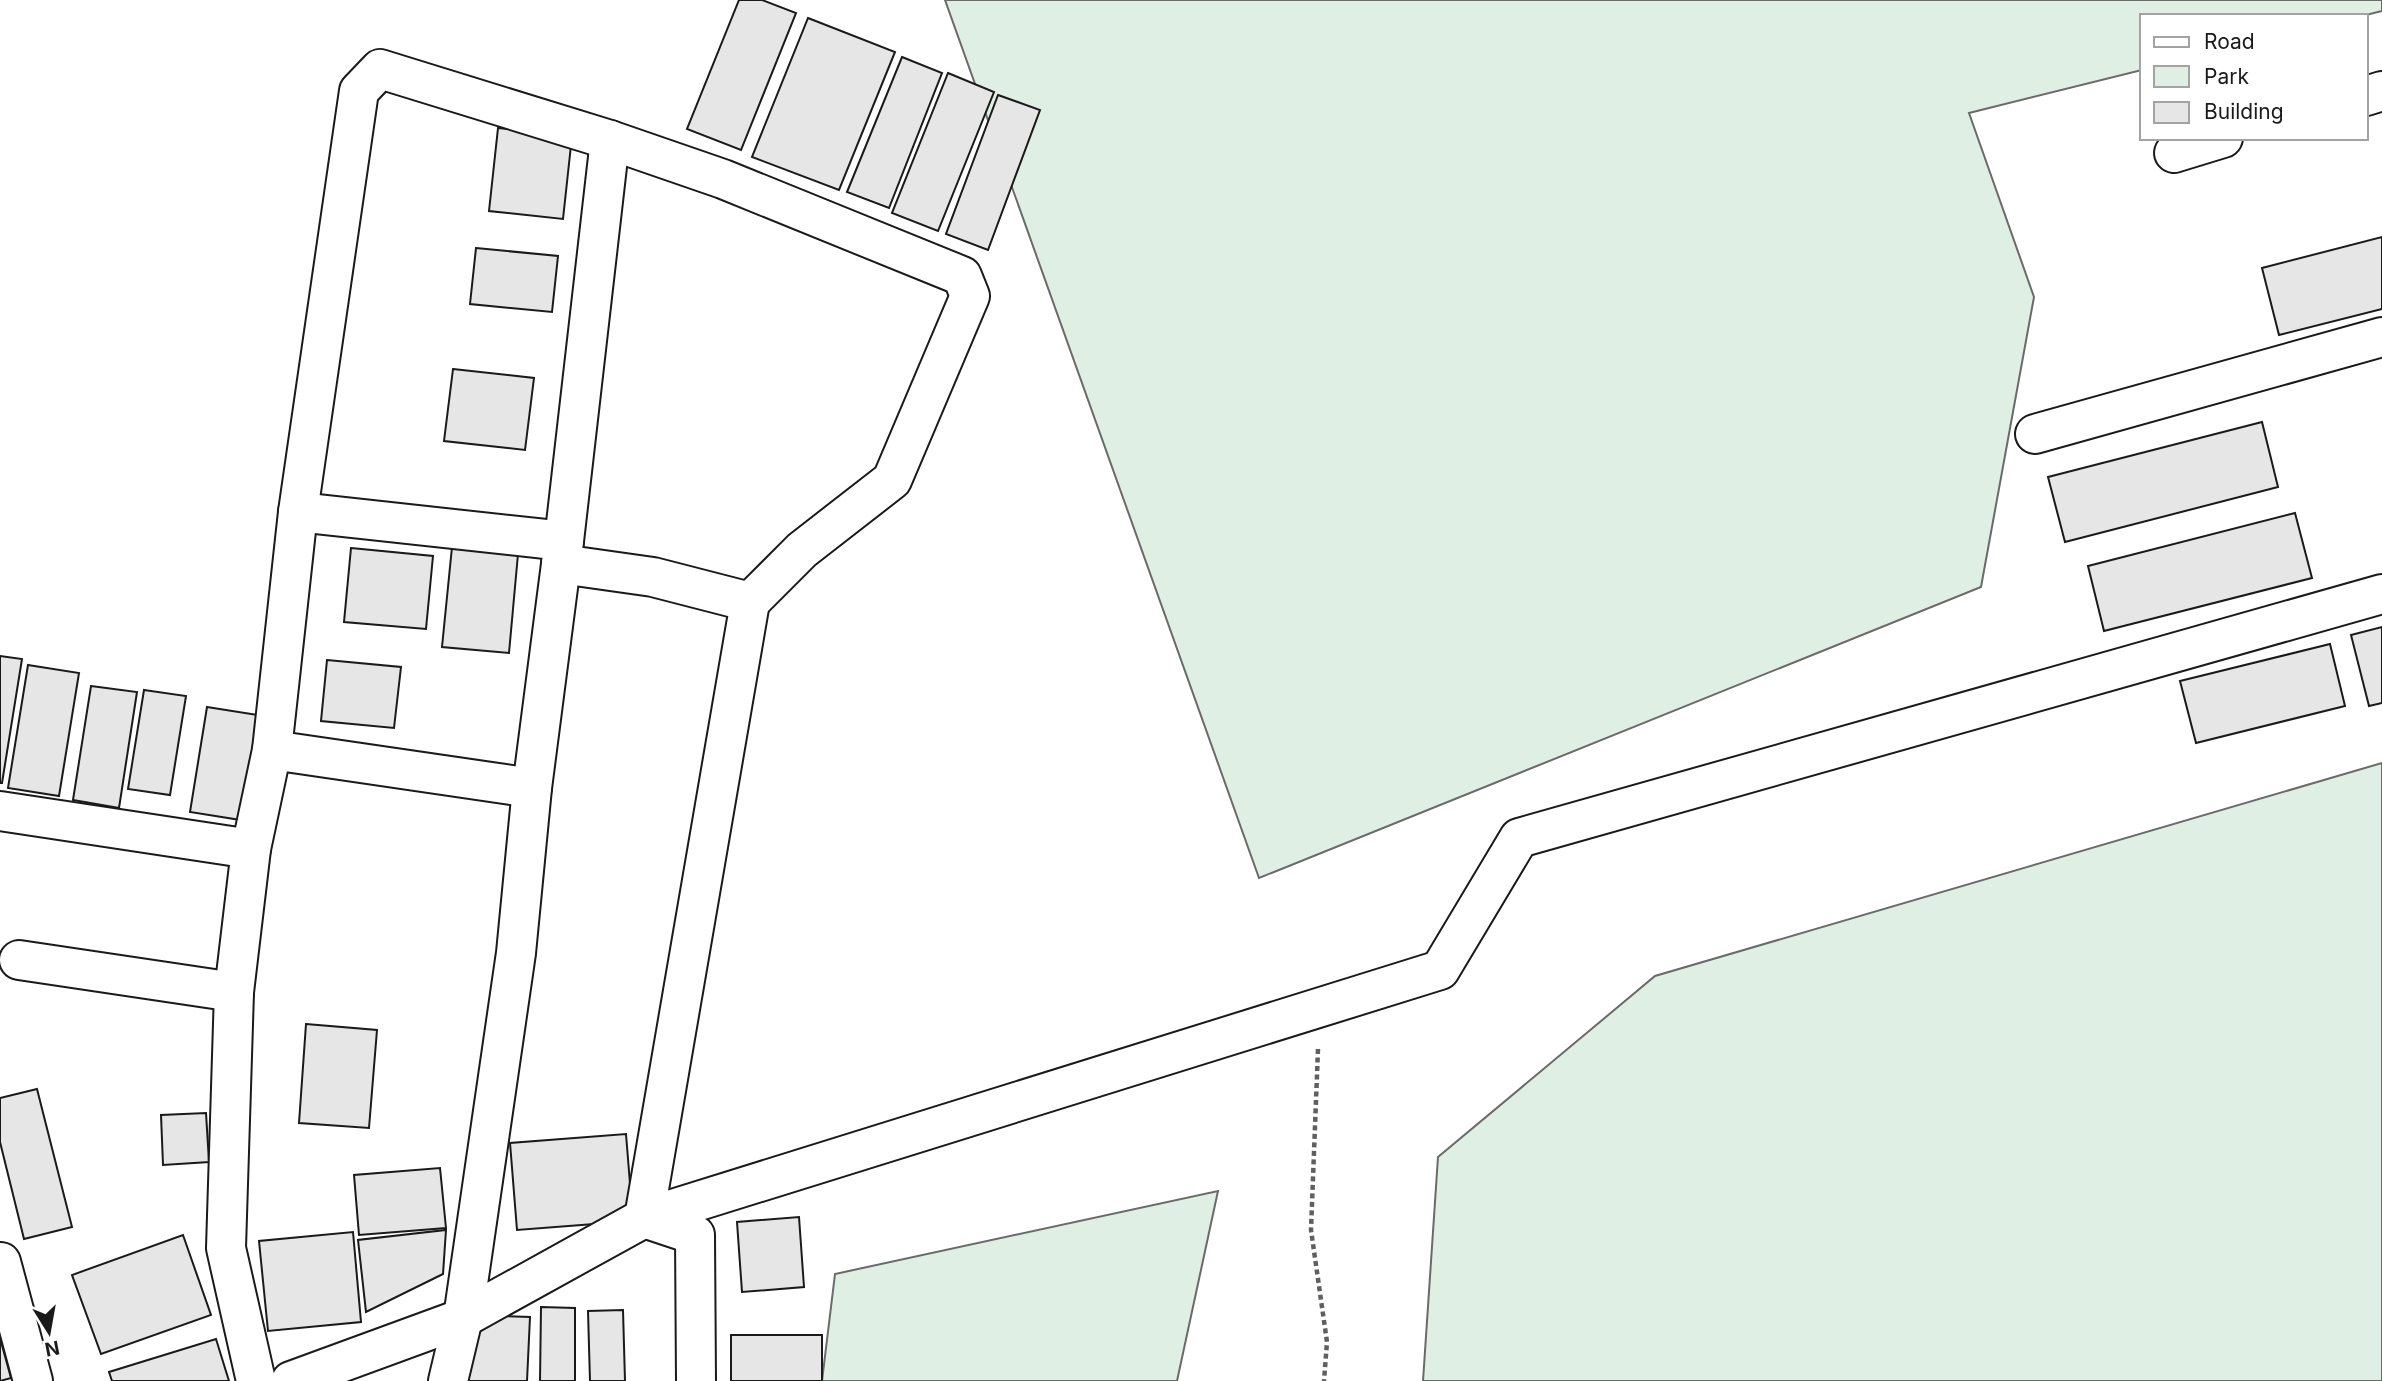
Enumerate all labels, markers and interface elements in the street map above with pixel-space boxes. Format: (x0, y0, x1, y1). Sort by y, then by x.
legend (2140, 14, 2368, 140)
text: Road (2204, 29, 2255, 54)
text: Park (2204, 64, 2249, 89)
text: Building (2204, 99, 2284, 124)
north arrow (14, 1297, 84, 1367)
text: N (43, 1336, 61, 1361)

